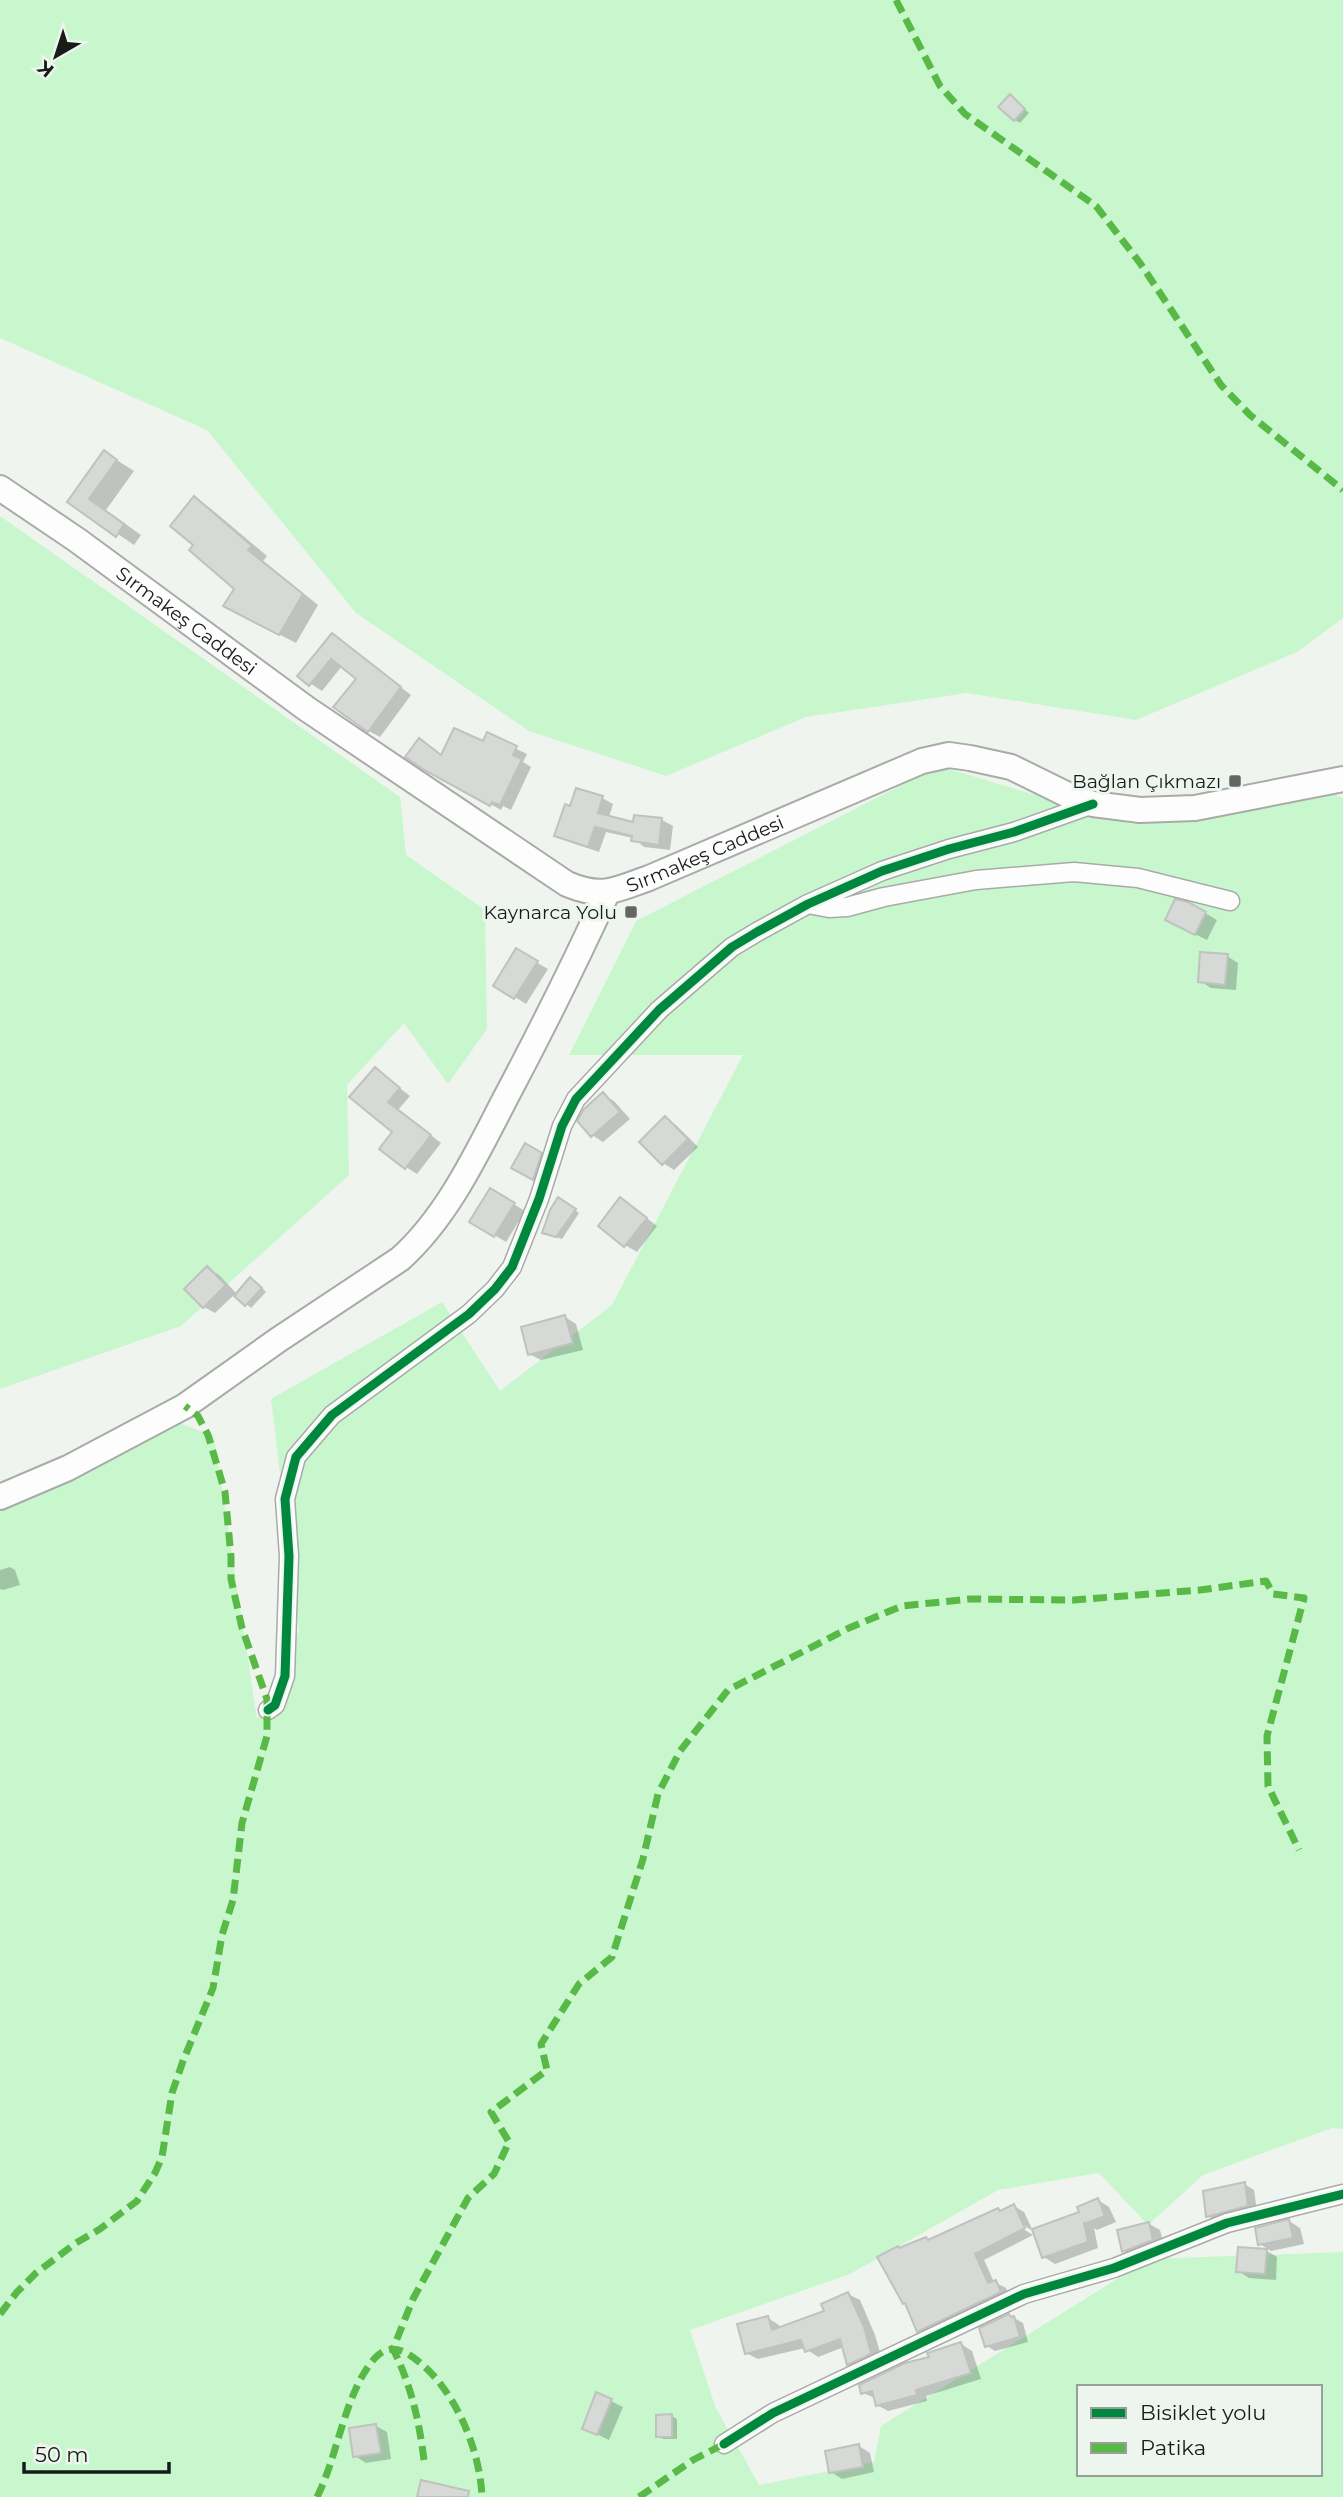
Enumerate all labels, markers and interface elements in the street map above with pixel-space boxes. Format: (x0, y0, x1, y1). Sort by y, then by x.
north arrow (21, 21, 91, 91)
text: K (32, 55, 58, 82)
street label: Sırmakeş Caddesi (112, 561, 261, 680)
place label: Bağlan Çıkmazı (1072, 770, 1221, 793)
marker: Bağlan Çıkmazı (1227, 773, 1243, 789)
street label: Sırmakeş Caddesi (623, 810, 787, 897)
place label: Kaynarca Yolu (484, 901, 617, 924)
marker: Kaynarca Yolu (623, 904, 639, 920)
legend (1077, 2385, 1322, 2476)
text: Bisiklet yolu (1140, 2400, 1266, 2425)
scale bar (24, 2430, 170, 2474)
text: Patika (1140, 2435, 1206, 2460)
text: 50 m (35, 2442, 89, 2467)

